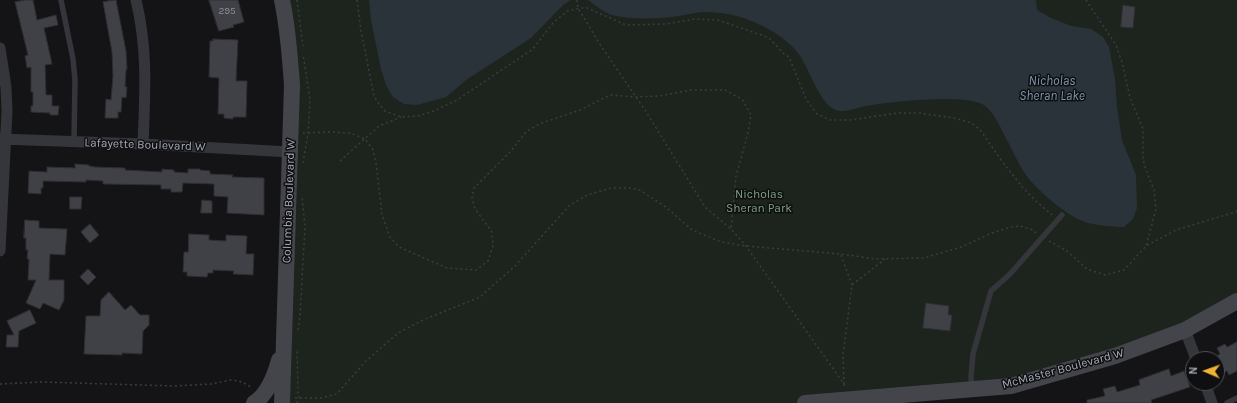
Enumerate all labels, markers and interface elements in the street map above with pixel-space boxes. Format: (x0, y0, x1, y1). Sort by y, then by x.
house number: 295 (218, 5, 236, 17)
water label: Nicholas Sheran Lake (1019, 73, 1085, 104)
street label: Lafayette Boulevard W (84, 136, 206, 154)
street label: Columbia Boulevard W (280, 139, 298, 263)
park label: Nicholas Sheran Park (726, 188, 792, 216)
street label: McMaster Boulevard W (1000, 346, 1126, 392)
north arrow (1185, 351, 1225, 391)
text: N (1187, 366, 1200, 375)

